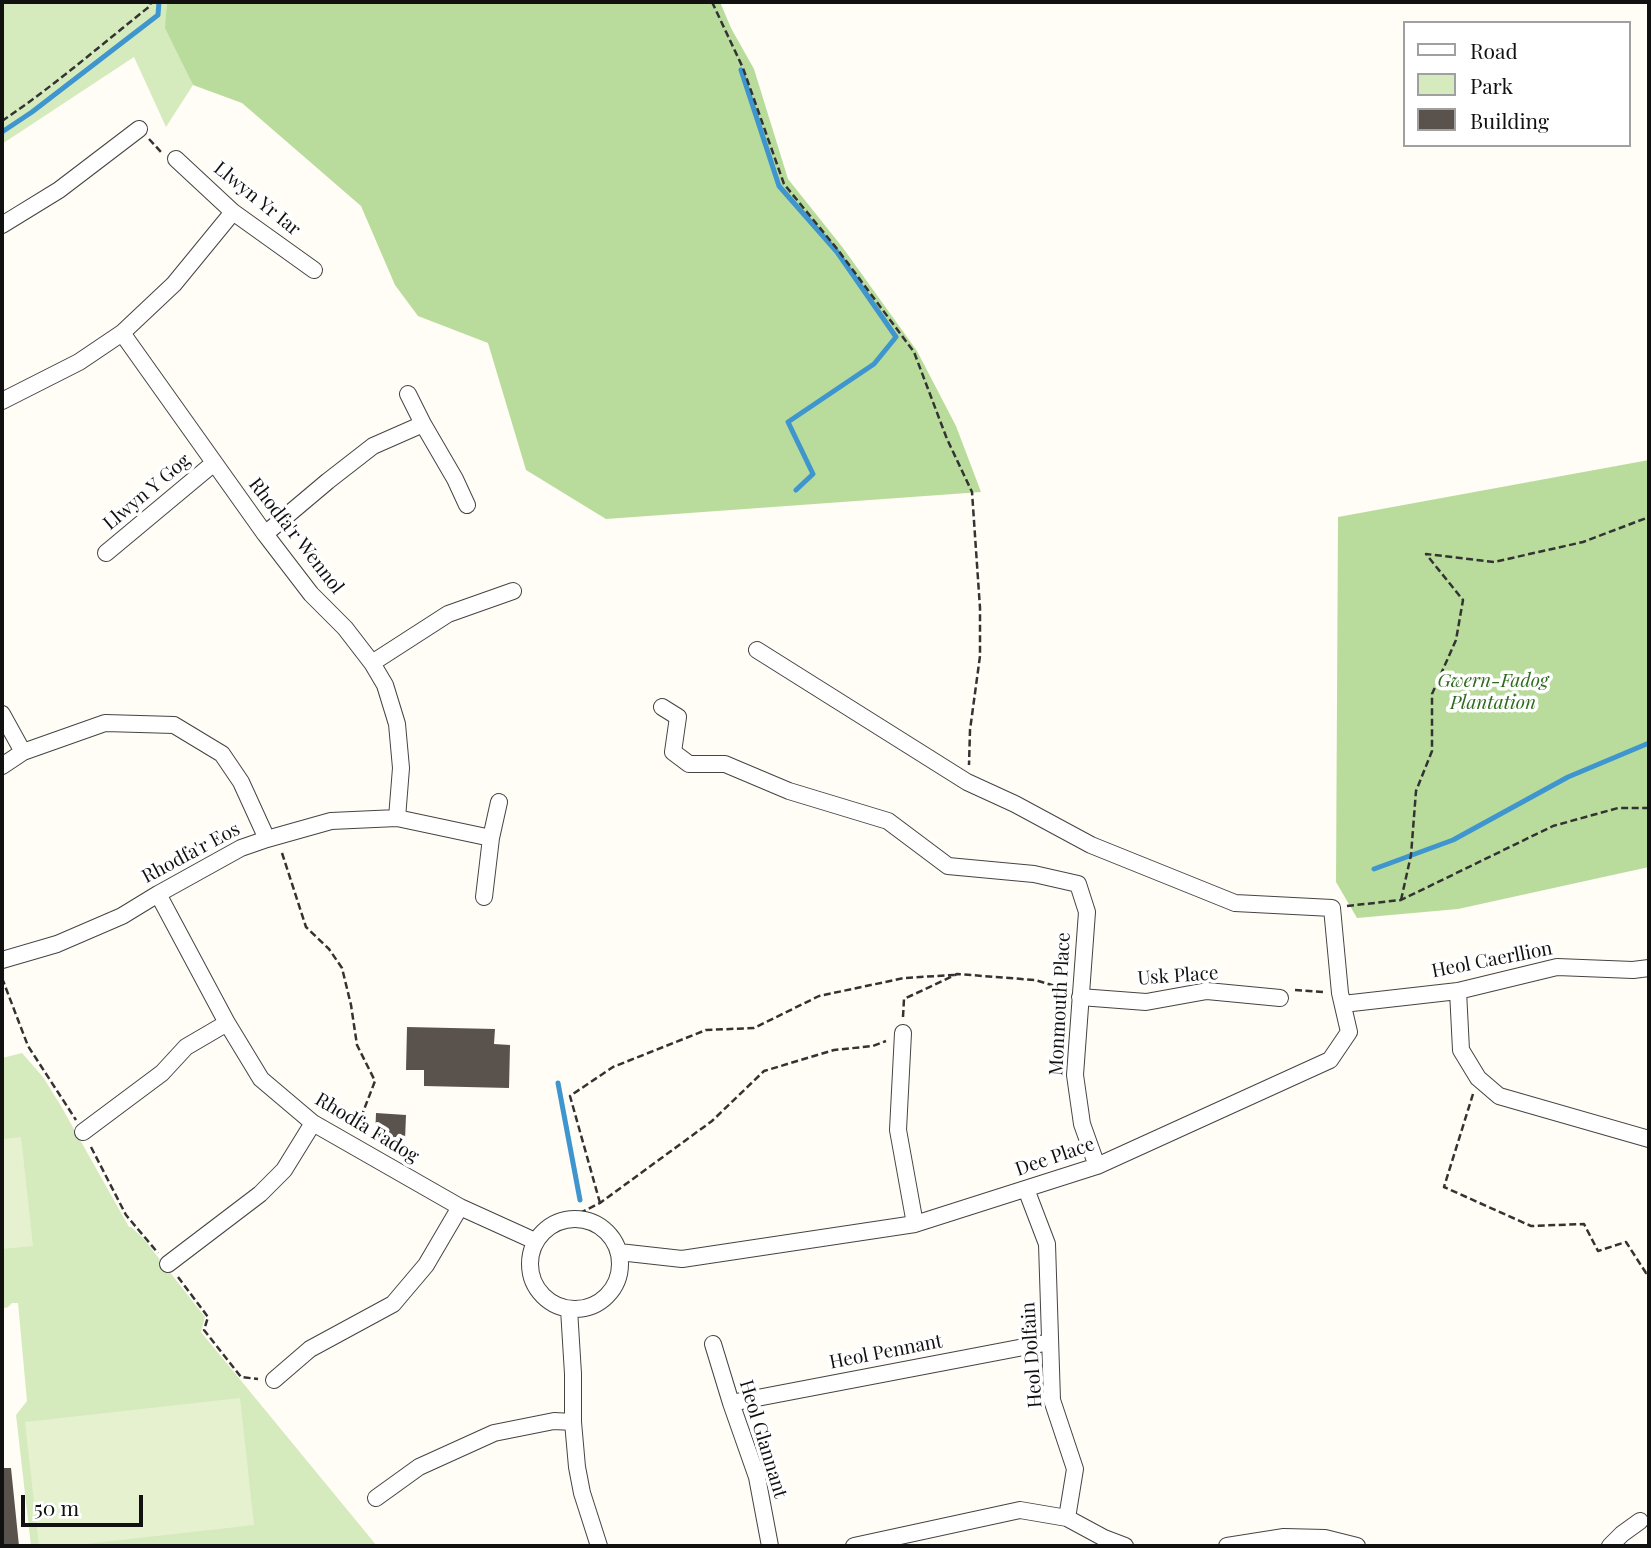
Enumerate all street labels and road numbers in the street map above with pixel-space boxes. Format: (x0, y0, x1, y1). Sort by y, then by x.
street label: Llwyn Yr Iar (209, 157, 305, 241)
street label: Llwyn Y Gog (99, 449, 195, 535)
street label: Rhodfa'r Wennol (244, 473, 348, 599)
street label: Rhodfa'r Eos (138, 818, 244, 888)
street label: Monmouth Place (1045, 932, 1075, 1076)
street label: Heol Caerllion (1430, 937, 1554, 983)
street label: Usk Place (1137, 962, 1219, 990)
street label: Rhodfa Fadog (311, 1088, 423, 1168)
street label: Dee Place (1012, 1133, 1098, 1181)
street label: Heol Dolfain (1017, 1301, 1047, 1409)
street label: Heol Pennant (827, 1330, 945, 1374)
street label: Heol Glannant (734, 1377, 792, 1501)

